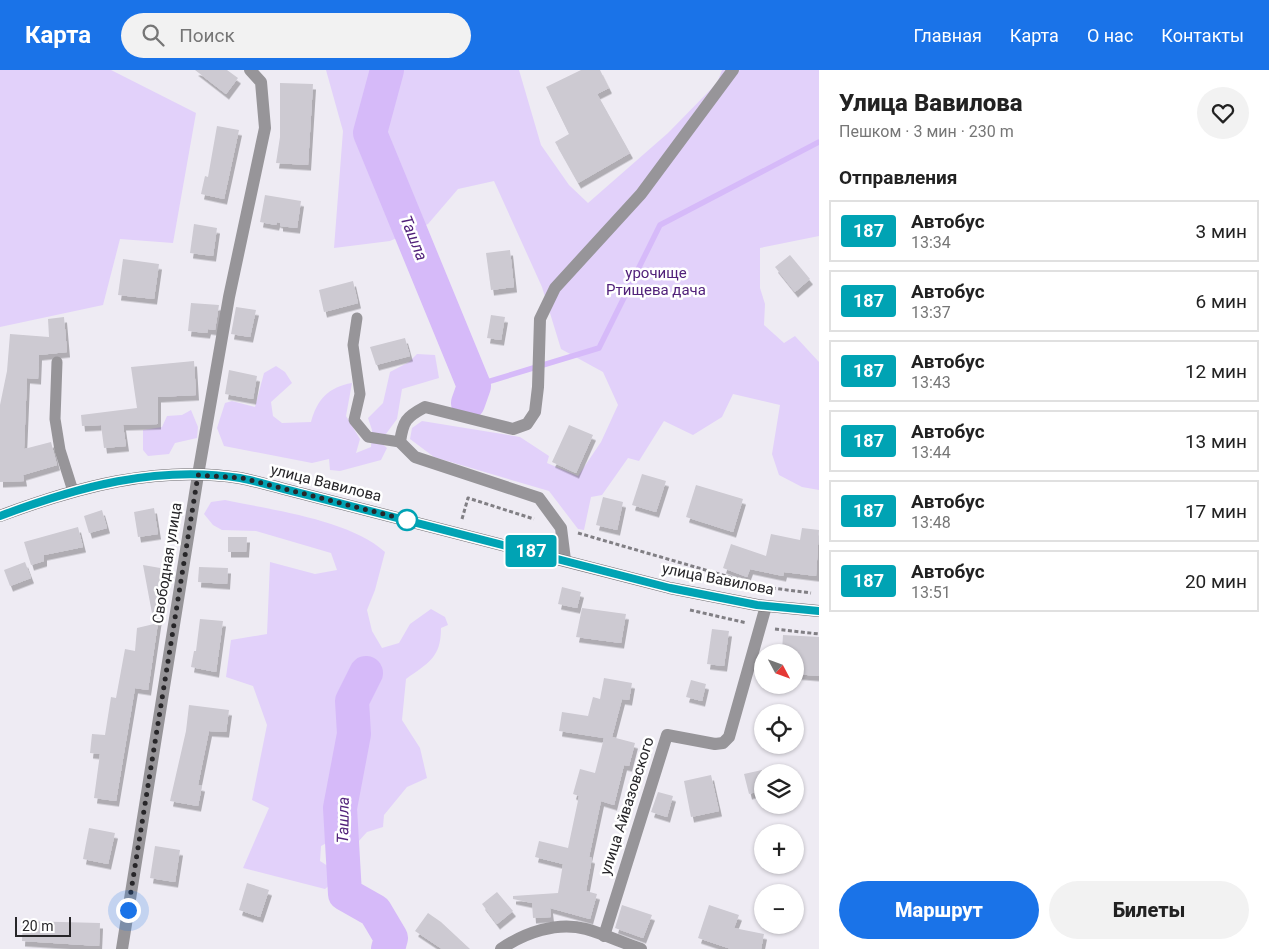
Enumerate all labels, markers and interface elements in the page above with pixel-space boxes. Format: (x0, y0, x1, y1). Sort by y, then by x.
search box (121, 13, 471, 58)
text: Карта (25, 21, 91, 49)
icon: search (139, 21, 167, 49)
text: Поиск (179, 24, 235, 47)
text: Главная (913, 25, 982, 46)
text: Карта (1010, 25, 1059, 46)
text: О нас (1087, 25, 1133, 46)
text: Контакты (1161, 25, 1244, 46)
button: heart (1197, 87, 1249, 139)
text: Улица Вавилова (839, 89, 1023, 117)
text: Пешком · 3 мин · 230 m (839, 122, 1014, 141)
text: Отправления (839, 166, 957, 189)
text: Автобус (911, 210, 985, 233)
water label: Ташла (396, 213, 432, 263)
text: 187 (853, 220, 884, 241)
text: 3 мин (1196, 220, 1247, 243)
text: 13:34 (911, 233, 951, 252)
park label: урочище Ртищева дача (606, 264, 706, 299)
text: Автобус (911, 280, 985, 303)
text: 187 (853, 290, 884, 311)
text: 6 мин (1196, 290, 1247, 313)
text: 13:37 (911, 303, 951, 322)
text: Автобус (911, 350, 985, 373)
text: 187 (853, 360, 884, 381)
text: 12 мин (1185, 360, 1247, 383)
text: 13:43 (911, 373, 951, 392)
text: Автобус (911, 420, 985, 443)
text: 187 (853, 430, 884, 451)
text: 13 мин (1185, 430, 1247, 453)
text: 13:44 (911, 443, 951, 462)
street label: улица Вавилова (269, 461, 383, 505)
text: Автобус (911, 490, 985, 513)
text: 187 (853, 500, 884, 521)
text: 17 мин (1185, 500, 1247, 523)
street label: Свободная улица (149, 501, 185, 625)
unlabelled marker (396, 509, 418, 531)
text: 13:48 (911, 513, 951, 532)
line badge: 187 (502, 535, 560, 567)
text: 187 (516, 540, 546, 561)
street label: улица Вавилова (661, 559, 775, 599)
text: Автобус (911, 560, 985, 583)
text: 187 (853, 570, 884, 591)
text: 20 мин (1185, 570, 1247, 593)
text: 13:51 (911, 583, 951, 602)
north arrow (754, 644, 804, 694)
map controls (754, 644, 804, 934)
button: locate (754, 704, 804, 754)
street label: улица Айвазовского (596, 735, 658, 877)
button: layers (754, 764, 804, 814)
water label: Ташла (333, 796, 353, 844)
button: + (754, 824, 804, 874)
button: Маршрут (839, 881, 1039, 939)
button: Билеты (1049, 881, 1249, 939)
button: − (754, 884, 804, 934)
your location (116, 898, 141, 923)
scale bar (15, 914, 71, 937)
text: 20 m (22, 918, 54, 934)

